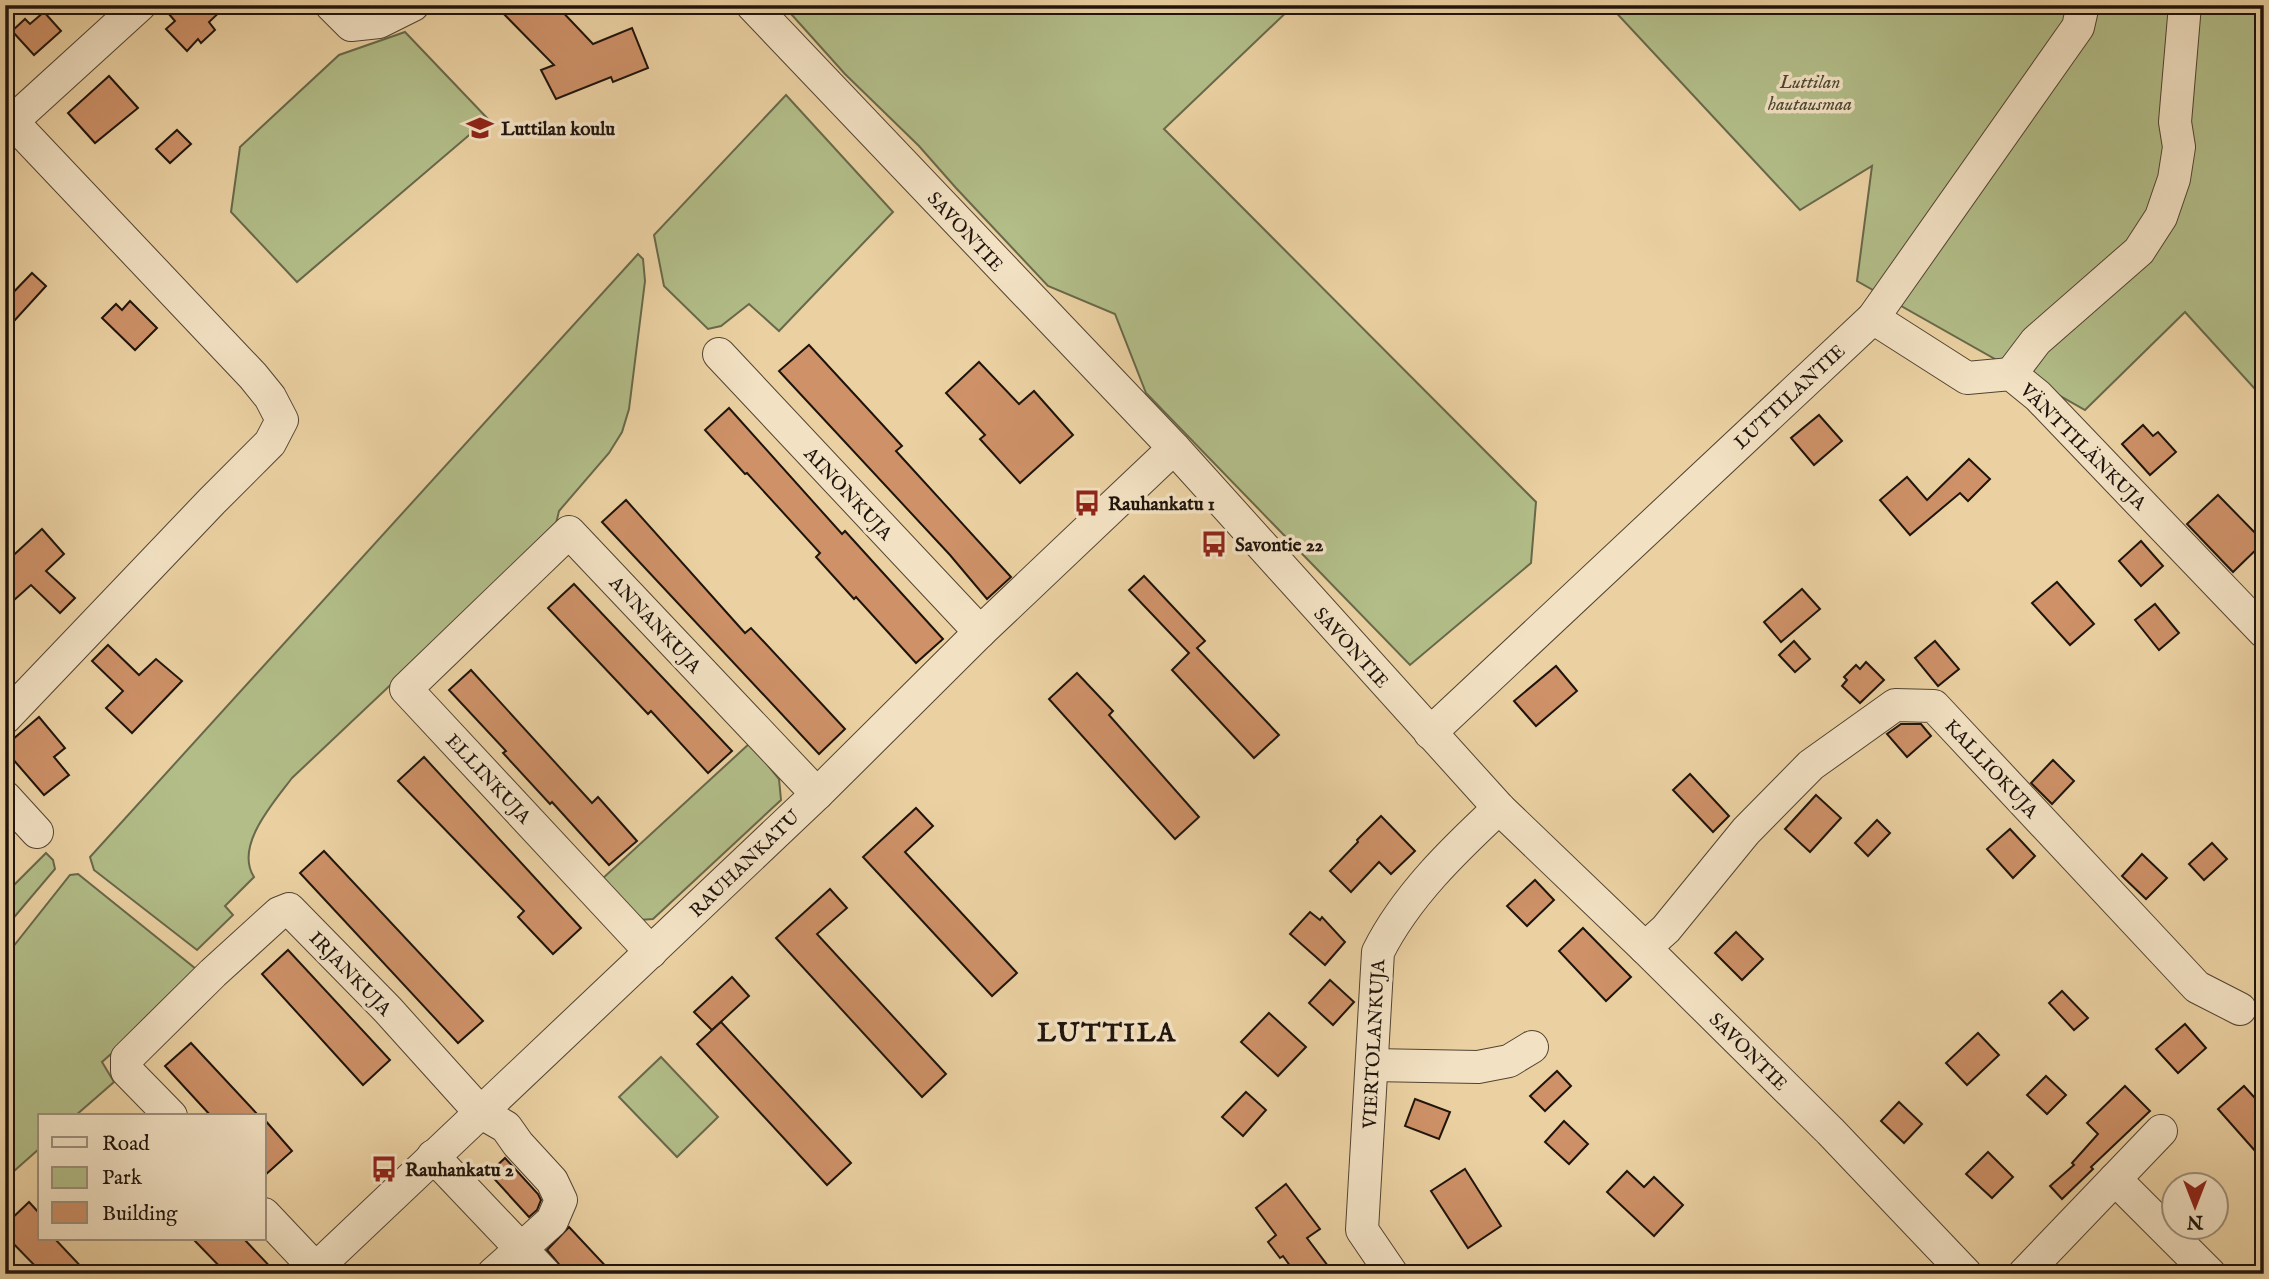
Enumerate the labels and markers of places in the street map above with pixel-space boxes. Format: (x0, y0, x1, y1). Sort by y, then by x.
school or university icon: Luttilan koulu (465, 113, 495, 143)
place label: Luttilan koulu (501, 118, 615, 142)
bus stop icon: Rauhankatu 1 (1072, 488, 1102, 518)
place label: Rauhankatu 1 (1108, 493, 1215, 517)
bus stop icon: Savontie 22 (1199, 529, 1229, 559)
place label: Savontie 22 (1235, 534, 1324, 558)
bus stop icon: Rauhankatu 2 (369, 1154, 399, 1184)
place label: Rauhankatu 2 (405, 1159, 514, 1183)

